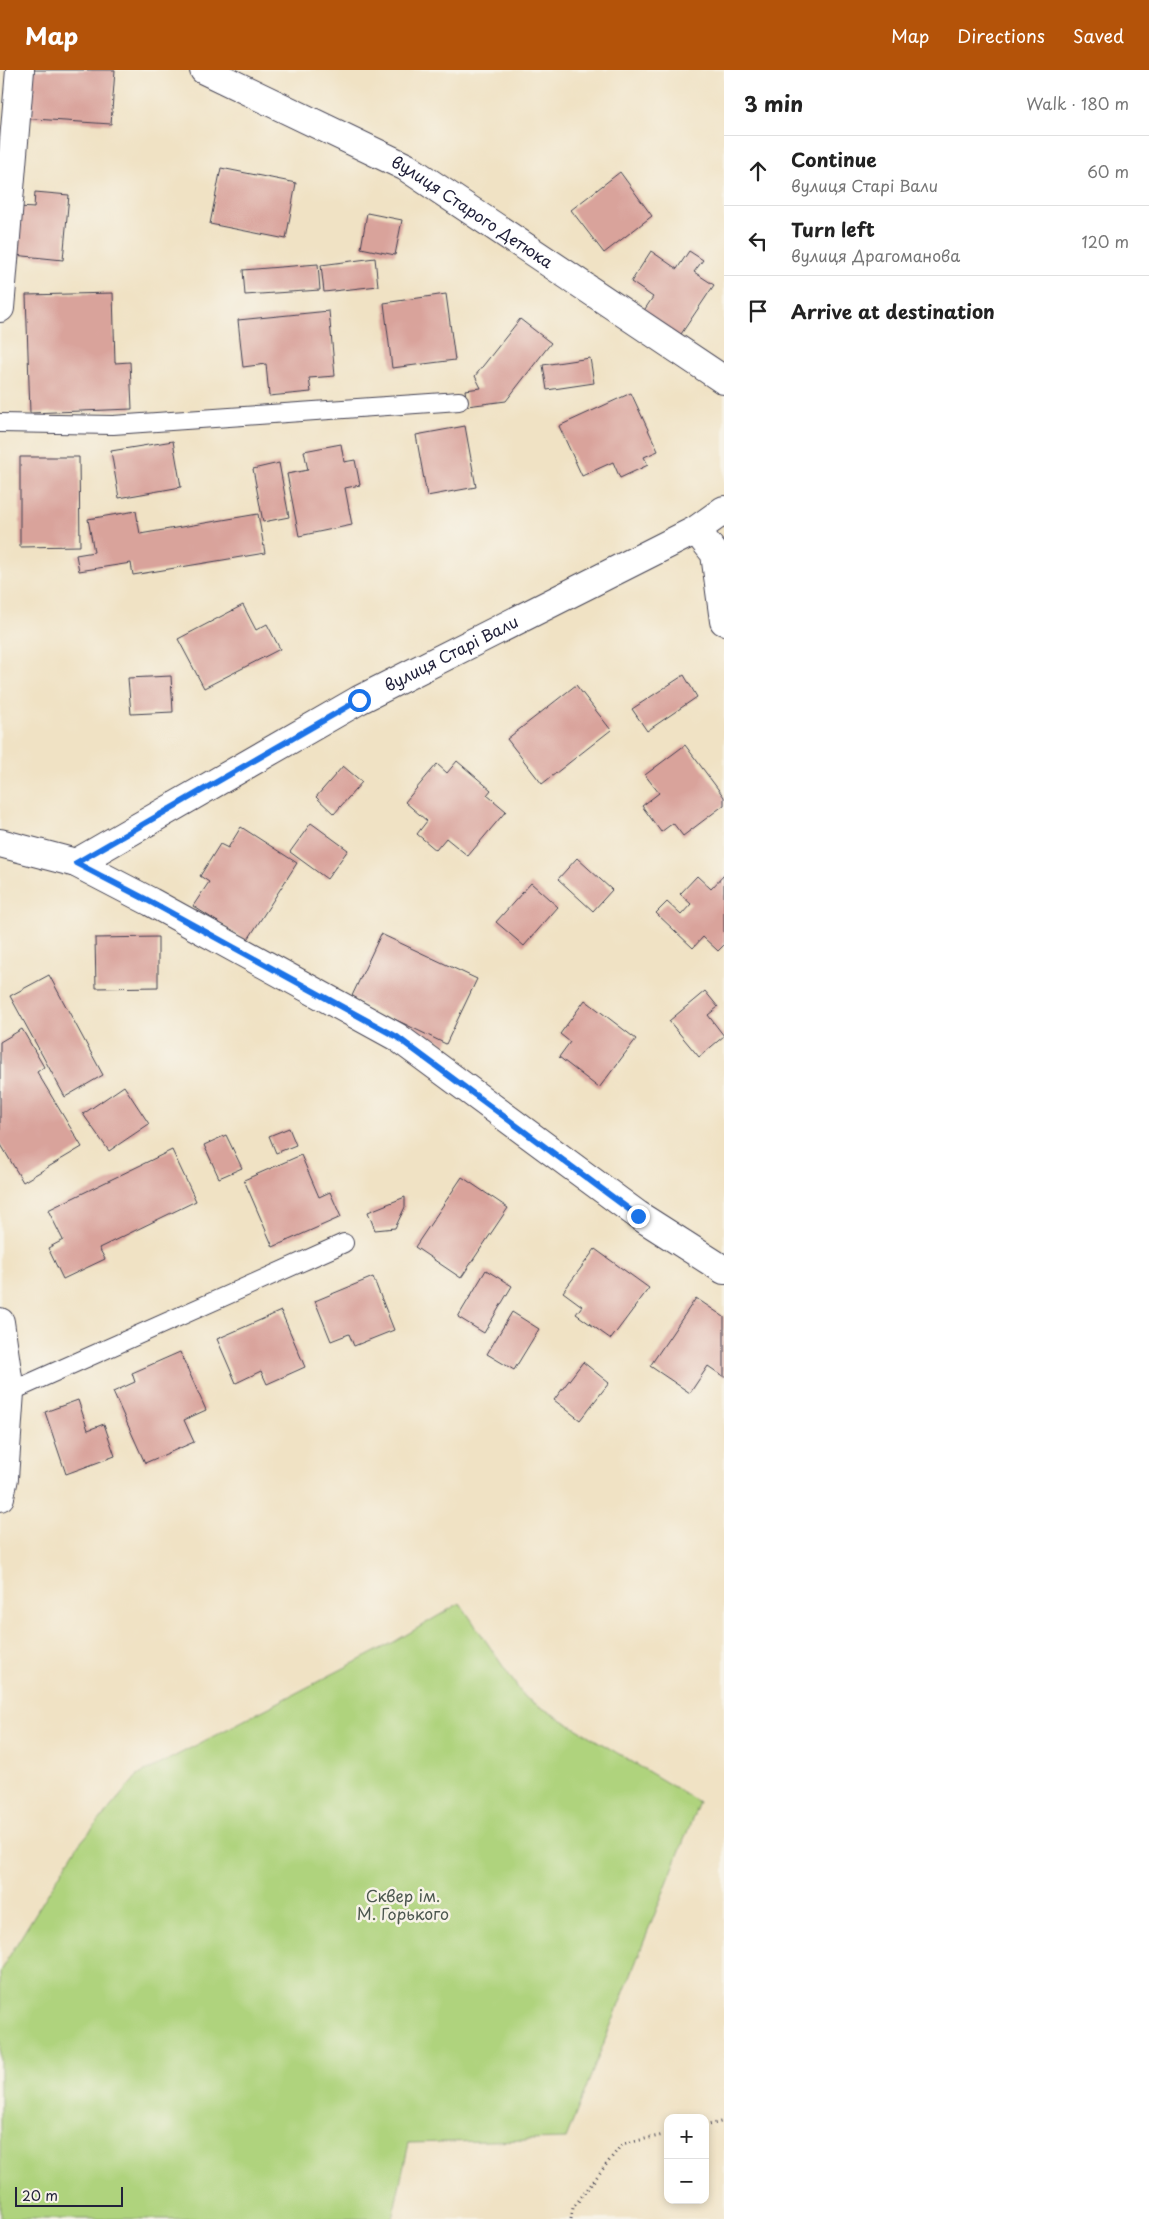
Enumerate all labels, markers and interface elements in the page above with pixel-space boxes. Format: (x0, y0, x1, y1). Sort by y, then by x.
text: Map (25, 17, 78, 53)
text: Map (891, 22, 929, 49)
text: Directions (957, 22, 1045, 49)
text: Saved (1073, 22, 1124, 49)
text: 3 min (744, 87, 803, 119)
text: Walk · 180 m (1026, 91, 1129, 115)
text: Continue (791, 145, 877, 173)
street label: вулиця Старого Детюка (388, 149, 558, 273)
icon: ahead (744, 157, 772, 185)
text: 60 m (1087, 159, 1129, 183)
text: вулиця Старі Вали (791, 173, 938, 197)
text: Turn left (791, 215, 875, 243)
icon: left (744, 227, 772, 255)
text: 120 m (1082, 229, 1129, 253)
text: вулиця Драгоманова (791, 243, 960, 267)
icon: arrive (744, 297, 772, 325)
text: Arrive at destination (791, 297, 995, 325)
street label: вулиця Старі Вали (380, 609, 522, 696)
route start (348, 689, 371, 712)
route end (627, 1205, 650, 1228)
park label: Сквер ім. М. Горького (357, 1883, 449, 1925)
map controls (664, 2114, 709, 2204)
button: + (664, 2114, 709, 2159)
button: − (664, 2159, 709, 2204)
scale bar (15, 2184, 122, 2207)
text: 20 m (22, 2185, 58, 2206)

